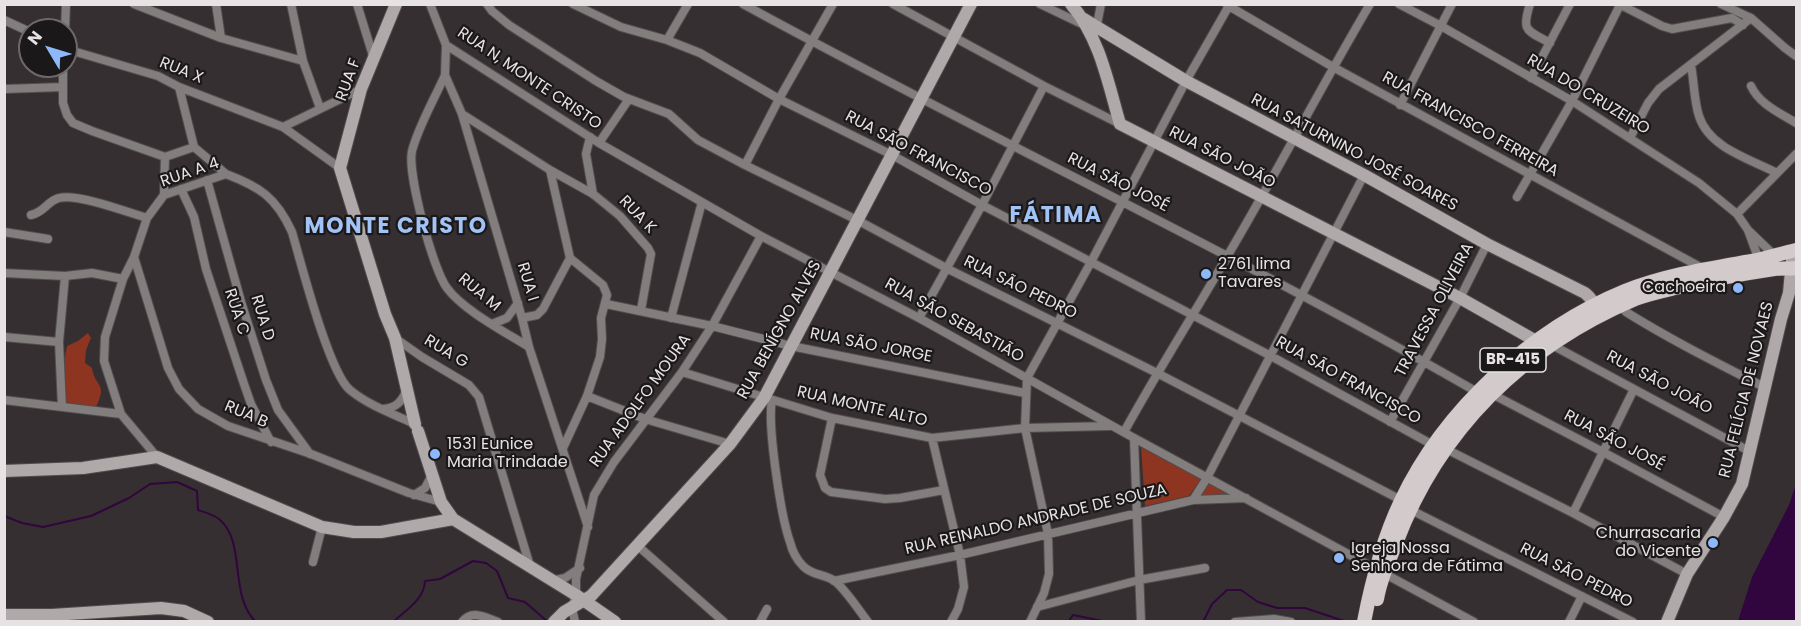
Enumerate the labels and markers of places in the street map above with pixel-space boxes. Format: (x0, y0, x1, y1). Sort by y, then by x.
place label: 2761 lima Tavares (1218, 255, 1291, 293)
marker: 2761 lima Tavares (1199, 267, 1213, 281)
place label: Cachoeira (1642, 278, 1726, 298)
marker: Cachoeira (1731, 281, 1745, 295)
place label: 1531 Eunice Maria Trindade (447, 435, 568, 473)
marker: 1531 Eunice Maria Trindade (428, 447, 442, 461)
place label: Churrascaria do Vicente (1596, 524, 1701, 562)
marker: Churrascaria do Vicente (1706, 536, 1720, 550)
place label: Igreja Nossa Senhora de Fátima (1351, 539, 1503, 577)
marker: Igreja Nossa Senhora de Fátima (1332, 551, 1346, 565)

